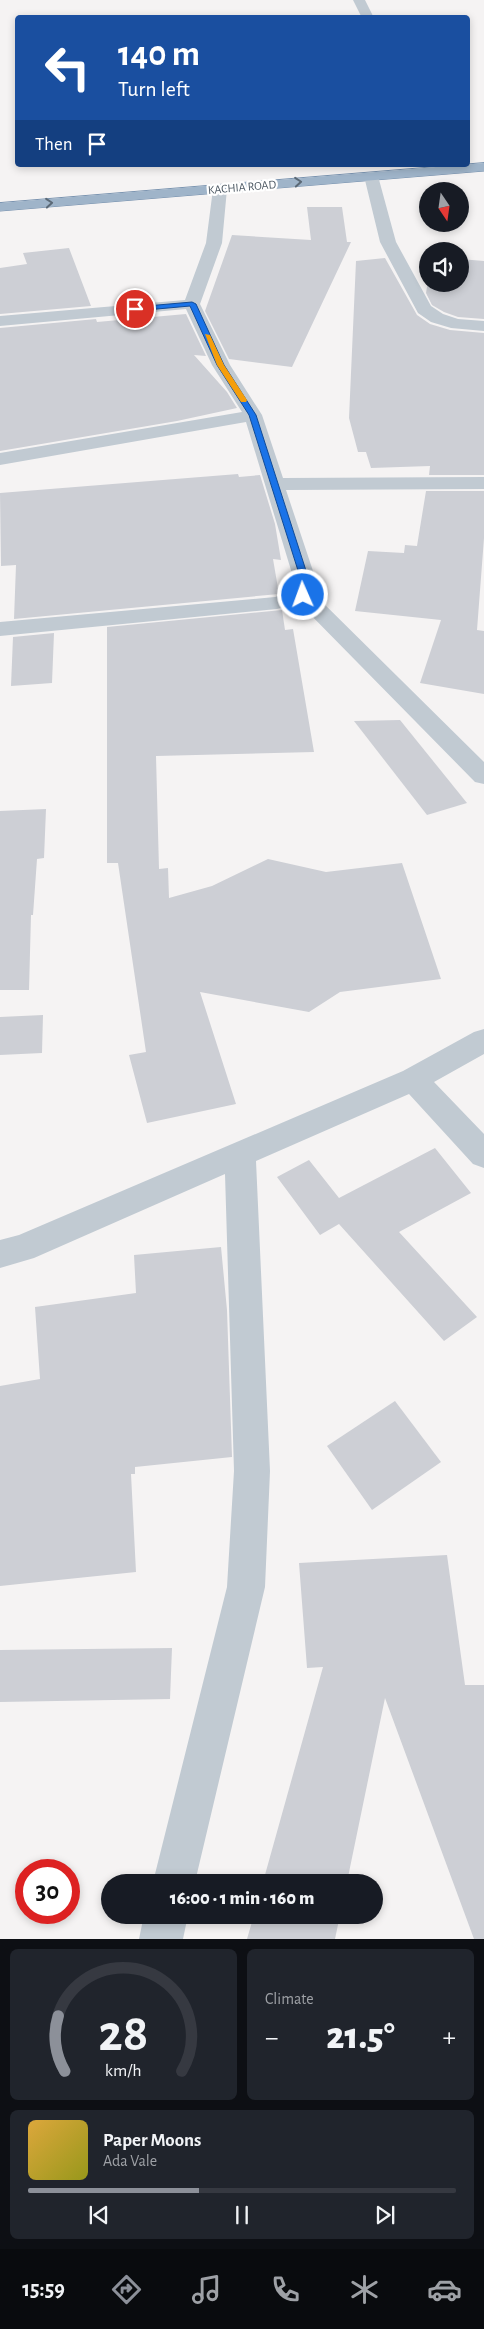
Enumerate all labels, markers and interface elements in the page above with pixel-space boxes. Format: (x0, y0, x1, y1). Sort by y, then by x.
icon: left (35, 35, 100, 100)
text: 140 m (118, 37, 200, 72)
text: Turn left (118, 78, 190, 100)
icon: arrive (83, 130, 111, 158)
text: Then (35, 135, 73, 154)
one-way arrow (294, 177, 302, 188)
street label: KACHIA ROAD (207, 178, 277, 196)
north arrow (419, 182, 469, 232)
map controls (419, 182, 469, 292)
one-way arrow (45, 198, 53, 209)
button: sound (419, 242, 469, 292)
pin (114, 288, 156, 330)
icon: arrive (121, 295, 149, 323)
position arrow (276, 568, 328, 620)
speed limit sign: 30 (15, 1859, 80, 1924)
text: 16:00 · 1 min · 160 m (170, 1889, 314, 1908)
text: Climate (265, 1991, 314, 2007)
text: 28 (98, 2008, 149, 2060)
text: 21.5° (326, 2018, 395, 2056)
text: − (265, 2024, 278, 2052)
text: + (443, 2024, 456, 2052)
text: km/h (105, 2062, 142, 2080)
text: Paper Moons (103, 2131, 201, 2150)
text: Ada Vale (103, 2153, 157, 2169)
icon: previous (85, 2201, 113, 2229)
icon: pause (228, 2201, 256, 2229)
icon: next (371, 2201, 399, 2229)
icon: directions (109, 2272, 144, 2307)
icon: music (189, 2272, 224, 2307)
icon: phone (268, 2272, 303, 2307)
icon: climate (347, 2272, 382, 2307)
icon: car (427, 2272, 462, 2307)
text: 15:59 (22, 2278, 65, 2300)

